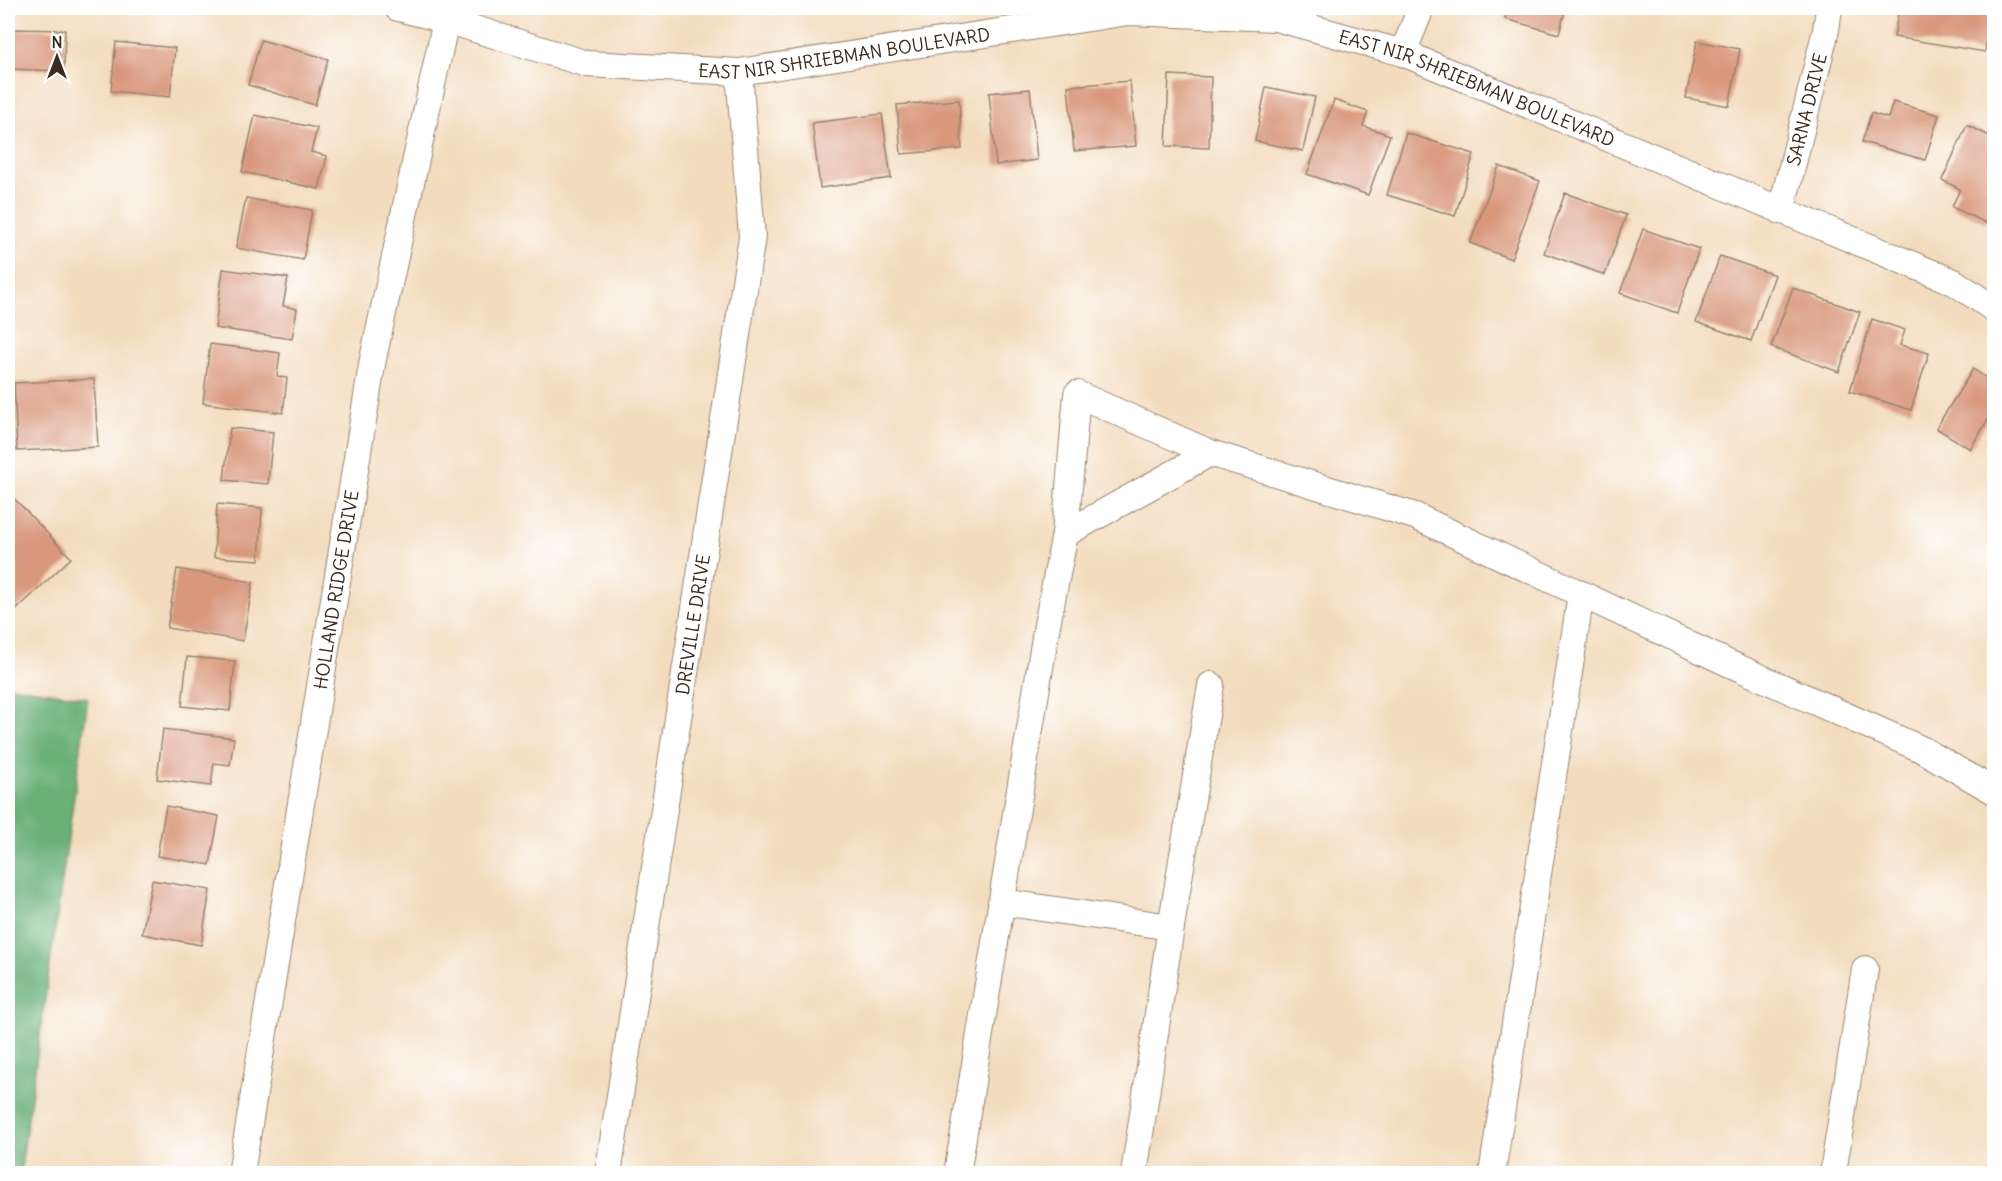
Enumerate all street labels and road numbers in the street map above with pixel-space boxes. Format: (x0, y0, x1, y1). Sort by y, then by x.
street label: EAST NIR SHRIEBMAN BOULEVARD (698, 22, 992, 84)
street label: EAST NIR SHRIEBMAN BOULEVARD (1336, 24, 1618, 151)
street label: SARNA DRIVE (1781, 50, 1831, 168)
street label: HOLLAND RIDGE DRIVE (308, 488, 363, 691)
street label: DREVILLE DRIVE (670, 552, 715, 697)

